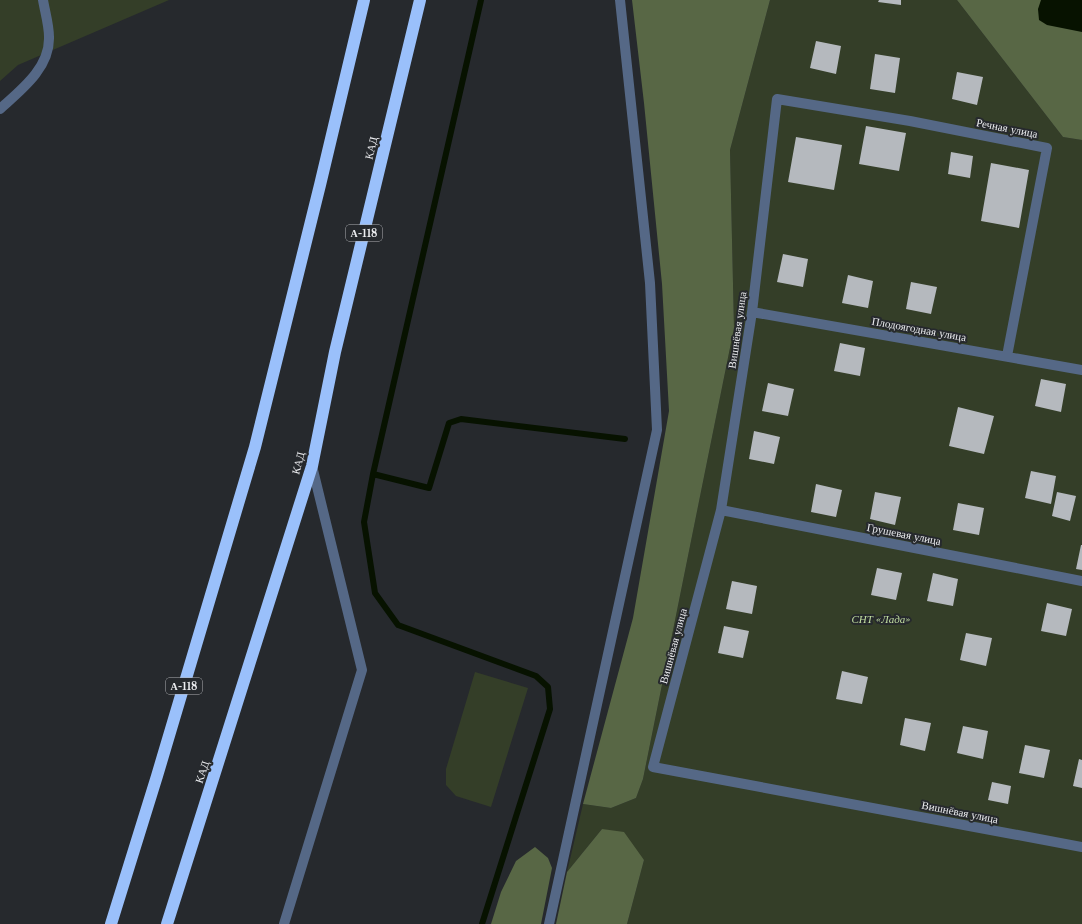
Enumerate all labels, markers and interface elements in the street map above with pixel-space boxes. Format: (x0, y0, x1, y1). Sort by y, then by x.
street label: Речная улица (975, 115, 1039, 141)
street label: КАД (362, 135, 380, 161)
road number: А-118 (346, 225, 382, 241)
street label: Вишнёвая улица (725, 290, 749, 369)
street label: Плодоягодная улица (871, 314, 967, 344)
street label: КАД (288, 450, 308, 476)
street label: Грушевая улица (866, 520, 942, 548)
street label: Вишнёвая улица (656, 607, 690, 685)
park label: СНТ «Лада» (852, 612, 910, 626)
road number: А-118 (166, 678, 202, 694)
street label: КАД (192, 759, 212, 785)
street label: Вишнёвая улица (920, 798, 1000, 826)

